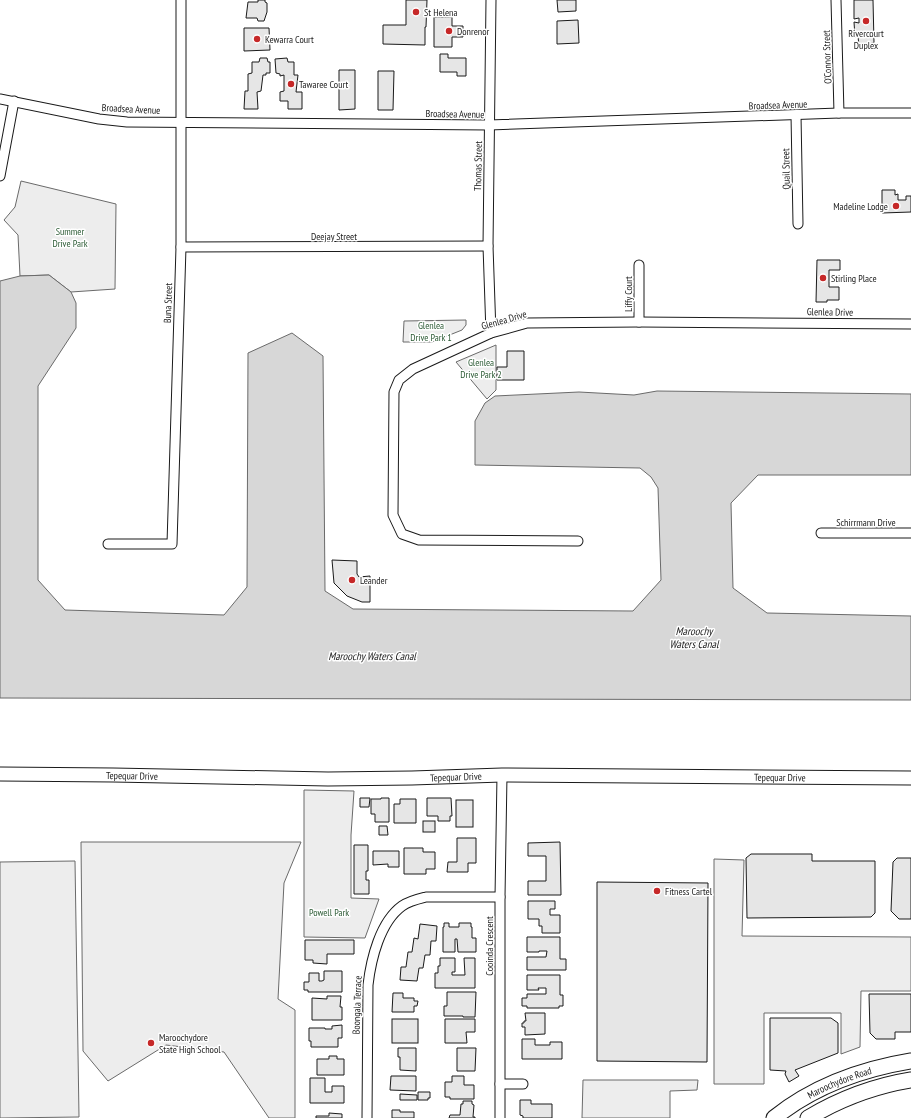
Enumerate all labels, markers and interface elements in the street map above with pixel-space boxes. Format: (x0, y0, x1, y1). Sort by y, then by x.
place label: St Helena (424, 6, 458, 19)
marker: St Helena (411, 7, 421, 17)
marker: Rivercourt Duplex (861, 16, 871, 26)
place label: Donrenor (457, 25, 490, 38)
marker: Donrenor (444, 26, 454, 36)
place label: Rivercourt Duplex (848, 27, 884, 52)
street label: O'Connor Street (820, 30, 834, 84)
place label: Kewarra Court (265, 33, 314, 46)
marker: Kewarra Court (252, 34, 262, 44)
place label: Tawaree Court (299, 78, 348, 91)
marker: Tawaree Court (286, 79, 296, 89)
street label: Broadsea Avenue (748, 97, 808, 113)
street label: Broadsea Avenue (101, 101, 161, 117)
street label: Broadsea Avenue (426, 107, 484, 121)
street label: Thomas Street (471, 141, 485, 191)
street label: Quail Street (779, 148, 793, 190)
place label: Madeline Lodge (833, 200, 888, 213)
marker: Madeline Lodge (891, 201, 901, 211)
park label: Summer Drive Park (52, 225, 88, 250)
street label: Deejay Street (311, 230, 357, 243)
place label: Stirling Place (831, 272, 877, 285)
marker: Stirling Place (818, 273, 828, 283)
street label: Liffy Court (622, 276, 635, 312)
street label: Buna Street (161, 282, 175, 323)
street label: Glenlea Drive (807, 305, 853, 319)
street label: Glenlea Drive (480, 307, 528, 333)
park label: Glenlea Drive Park 1 (410, 319, 452, 344)
park label: Glenlea Drive Park 2 (460, 356, 502, 381)
street label: Schirrmann Drive (836, 516, 896, 529)
place label: Leander (360, 574, 388, 587)
marker: Leander (347, 575, 357, 585)
water label: Maroochy Waters Canal (669, 624, 720, 651)
water label: Maroochy Waters Canal (328, 649, 417, 663)
street label: Tepequar Drive (106, 768, 158, 782)
street label: Tepequar Drive (430, 769, 482, 784)
street label: Tepequar Drive (754, 770, 806, 784)
place label: Fitness Cartel (665, 885, 713, 898)
marker: Fitness Cartel (652, 886, 662, 896)
park label: Powell Park (309, 906, 349, 919)
street label: Cooinda Crescent (483, 916, 496, 976)
street label: Boongala Terrace (349, 975, 365, 1035)
place label: Maroochydore State High School (159, 1031, 221, 1056)
marker: Maroochydore State High School (146, 1038, 156, 1048)
street label: Maroochydore Road (805, 1064, 873, 1101)

